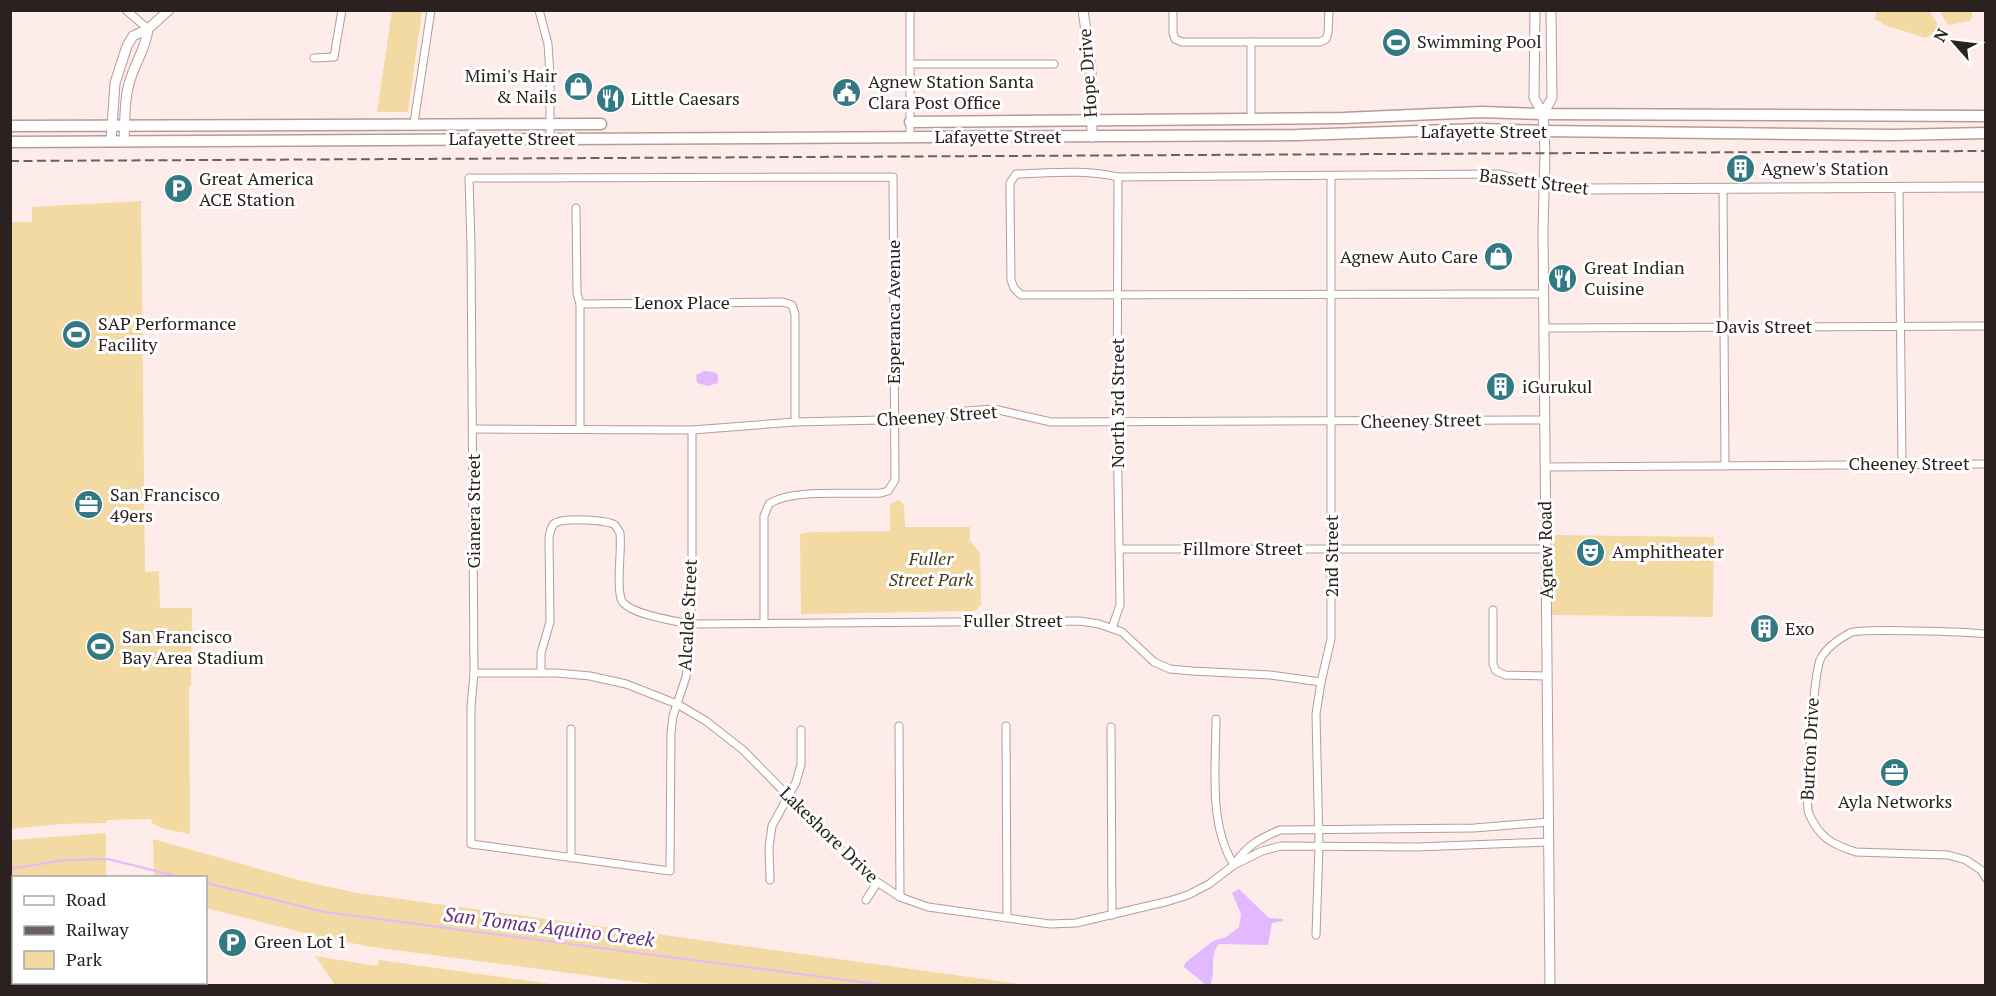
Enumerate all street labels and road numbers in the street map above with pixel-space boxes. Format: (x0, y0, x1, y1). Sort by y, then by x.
street label: Hope Drive (1072, 28, 1102, 119)
street label: Lafayette Street (1421, 119, 1548, 143)
street label: Lafayette Street (935, 124, 1062, 148)
street label: Lafayette Street (449, 126, 576, 150)
street label: Bassett Street (1478, 162, 1591, 200)
street label: Esperanca Avenue (881, 240, 905, 384)
street label: Lenox Place (634, 290, 730, 314)
street label: Davis Street (1716, 314, 1813, 338)
street label: North 3rd Street (1105, 337, 1129, 468)
street label: Cheeney Street (876, 399, 999, 431)
street label: Cheeney Street (1360, 407, 1482, 433)
street label: Cheeney Street (1848, 451, 1970, 475)
street label: Gianera Street (461, 453, 485, 569)
street label: Agnew Road (1532, 501, 1558, 599)
street label: 2nd Street (1319, 514, 1343, 597)
street label: Fillmore Street (1183, 536, 1303, 560)
street label: Alcalde Street (672, 558, 702, 672)
street label: Fuller Street (963, 608, 1063, 632)
street label: Burton Drive (1794, 697, 1824, 801)
street label: Lakeshore Drive (775, 781, 884, 888)

